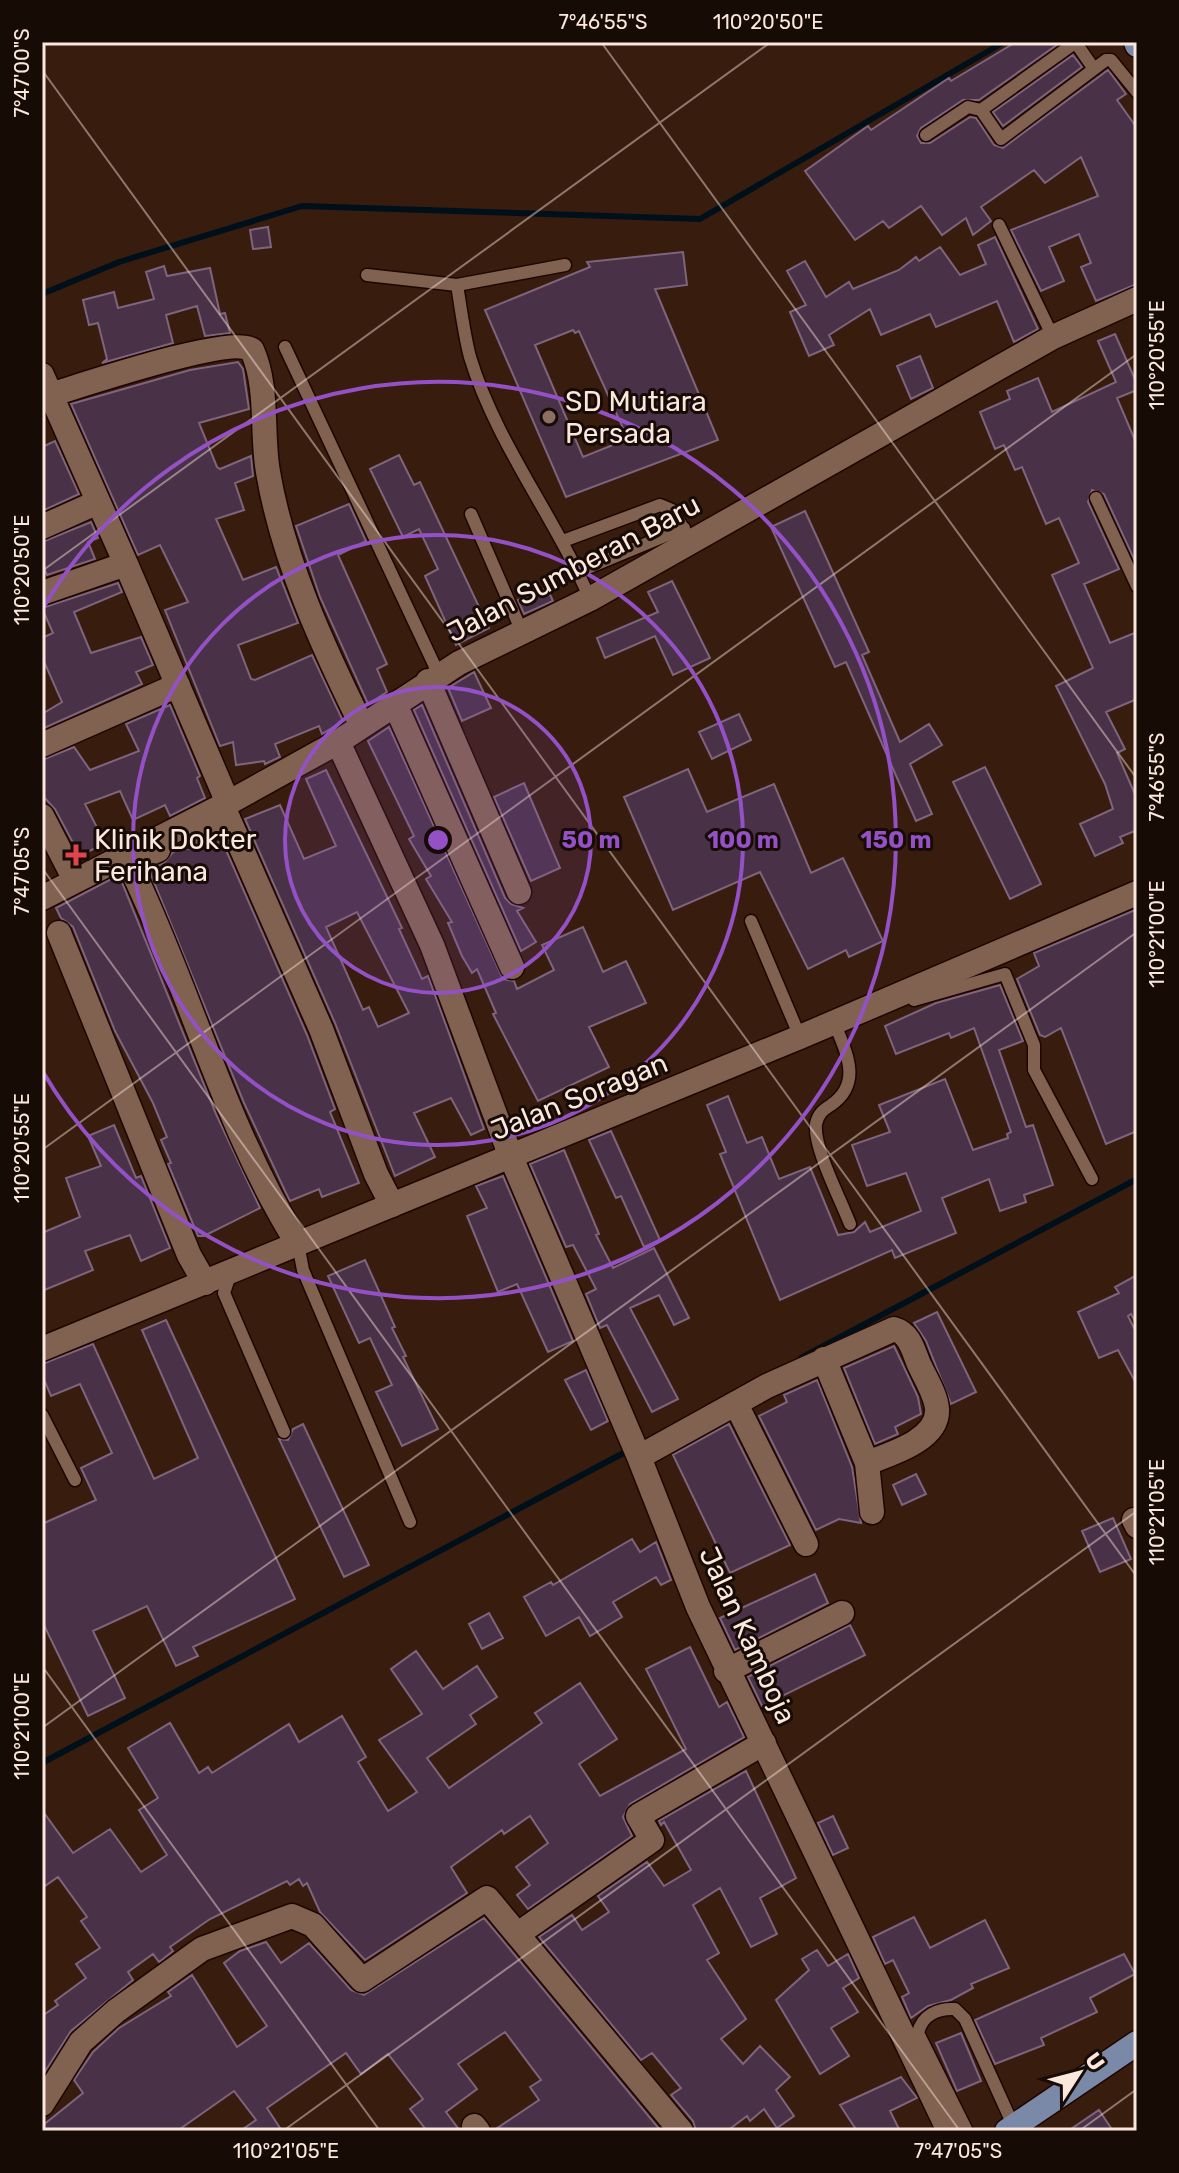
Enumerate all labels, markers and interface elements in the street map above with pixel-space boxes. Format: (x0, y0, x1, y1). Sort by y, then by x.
text: 7°46'55"S (559, 10, 647, 34)
text: 110°20'50"E (713, 10, 823, 34)
text: 7°47'00"S (10, 28, 34, 118)
text: 110°20'55"E (1145, 300, 1169, 410)
place label: SD Mutiara Persada (565, 385, 707, 450)
marker: SD Mutiara Persada (540, 408, 558, 426)
street label: Jalan Sumberan Baru (441, 488, 705, 649)
text: 110°20'50"E (10, 515, 34, 625)
text: 7°46'55"S (1145, 733, 1169, 821)
place label: Klinik Dokter Ferihana (94, 823, 257, 888)
centre of rings (424, 826, 452, 854)
text: 50 m (562, 826, 620, 854)
text: 100 m (707, 826, 779, 854)
text: 150 m (861, 826, 931, 854)
text: 7°47'05"S (10, 827, 34, 915)
marker: Klinik Dokter Ferihana (65, 844, 87, 866)
text: 110°21'00"E (1145, 880, 1169, 988)
street label: Jalan Soragan (486, 1046, 672, 1147)
text: 110°20'55"E (10, 1093, 34, 1203)
text: 110°21'05"E (1145, 1459, 1169, 1565)
street label: Jalan Kamboja (692, 1541, 803, 1729)
text: 110°21'00"E (10, 1672, 34, 1780)
north arrow (1039, 2033, 1119, 2113)
text: U (1079, 2047, 1110, 2076)
text: 110°21'05"E (233, 2139, 339, 2163)
text: 7°47'05"S (914, 2139, 1002, 2163)

